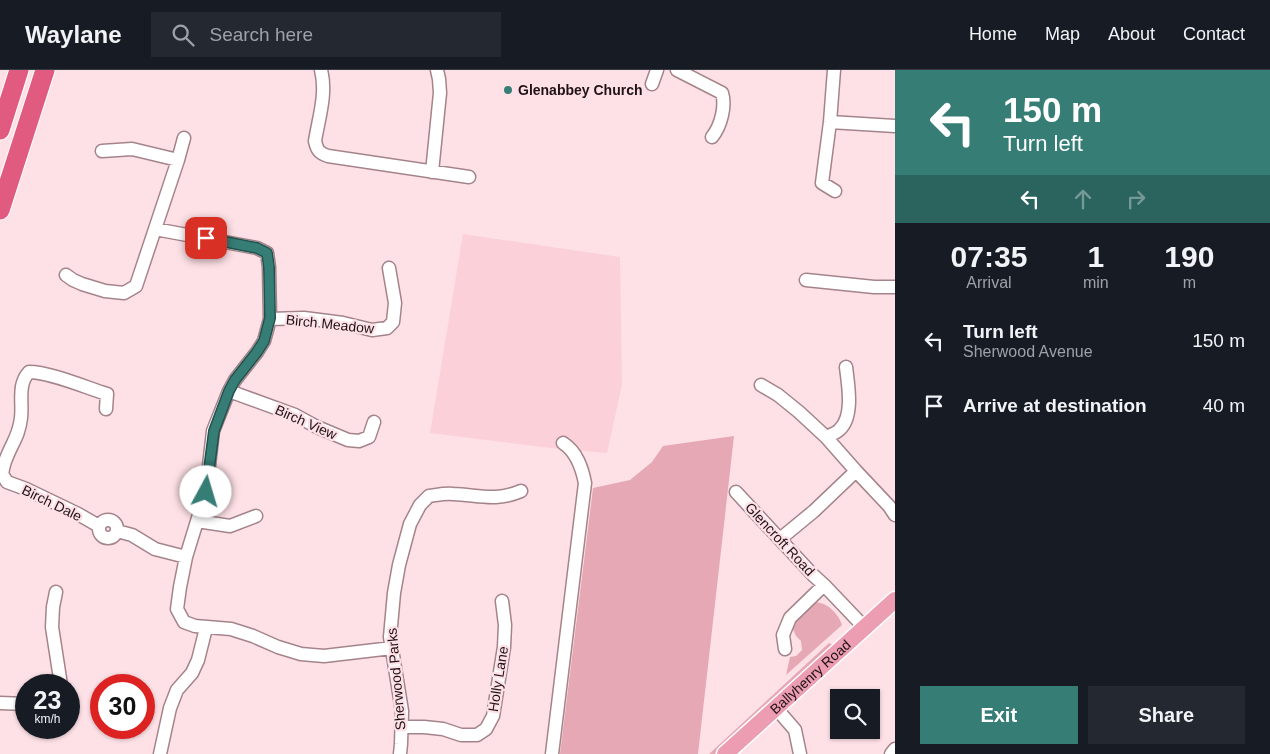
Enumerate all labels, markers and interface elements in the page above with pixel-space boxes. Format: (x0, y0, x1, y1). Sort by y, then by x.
search box (151, 12, 501, 57)
text: Waylane (25, 21, 121, 48)
icon: search (169, 21, 197, 49)
text: Search here (209, 24, 313, 45)
text: Home (969, 24, 1017, 44)
text: Map (1045, 24, 1080, 44)
text: About (1108, 24, 1155, 44)
text: Contact (1183, 24, 1245, 44)
place label: Glenabbey Church (518, 82, 642, 98)
marker: Glenabbey Church (502, 84, 514, 96)
icon: left (920, 90, 985, 155)
text: 150 m (1003, 90, 1102, 129)
text: Turn left (1003, 131, 1083, 156)
icon: left (1016, 185, 1044, 213)
icon: ahead (1069, 185, 1097, 213)
icon: right (1122, 185, 1150, 213)
pin (185, 217, 227, 259)
icon: arrive (192, 224, 220, 252)
text: 07:35 (951, 240, 1027, 273)
text: 1 (1087, 240, 1104, 273)
text: 190 (1164, 240, 1214, 273)
text: Arrival (966, 274, 1012, 291)
text: min (1083, 274, 1109, 291)
text: m (1183, 274, 1196, 291)
street label: Birch Meadow (285, 311, 376, 337)
text: Turn left (963, 321, 1038, 342)
icon: left (920, 327, 948, 355)
text: 150 m (1192, 330, 1245, 351)
text: Sherwood Avenue (963, 343, 1093, 360)
icon: arrive (920, 392, 948, 420)
text: Arrive at destination (963, 395, 1147, 416)
text: 40 m (1203, 395, 1245, 416)
street label: Birch View (273, 401, 340, 443)
position arrow (179, 465, 231, 517)
street label: Birch Dale (19, 482, 85, 524)
street label: Glencroft Road (742, 499, 818, 579)
street label: Sherwood Parks (384, 627, 408, 731)
street label: Ballyhenry Road (767, 636, 854, 717)
street label: Holly Lane (485, 645, 511, 713)
speed limit sign: 30 (90, 674, 155, 739)
text: 23 (34, 686, 61, 714)
button: Exit (920, 686, 1078, 744)
button: Share (1088, 686, 1245, 744)
map controls (830, 689, 880, 739)
button: search (830, 689, 880, 739)
text: km/h (34, 712, 61, 726)

